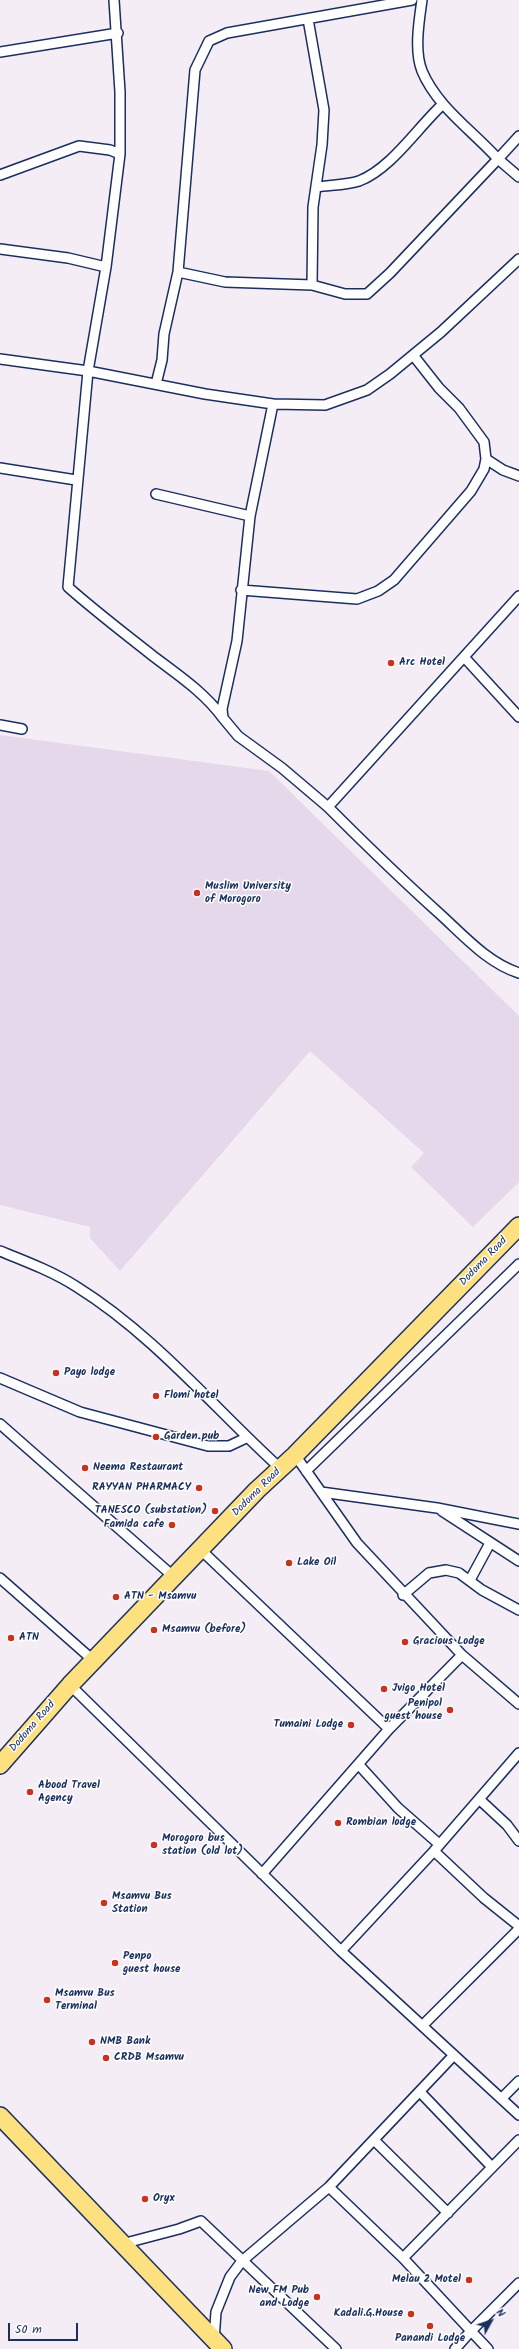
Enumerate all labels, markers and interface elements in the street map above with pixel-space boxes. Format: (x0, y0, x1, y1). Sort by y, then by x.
place label: Arc Hotel (399, 656, 445, 670)
marker: Arc Hotel (386, 658, 396, 668)
place label: Muslim University of Morogoro (205, 880, 291, 906)
marker: Muslim University of Morogoro (192, 888, 202, 898)
street label: Dodoma Road (457, 1235, 511, 1289)
place label: Payo lodge (64, 1366, 115, 1380)
marker: Payo lodge (51, 1368, 61, 1378)
place label: Flomi hotel (164, 1389, 218, 1403)
marker: Flomi hotel (151, 1391, 161, 1401)
place label: Garden pub (164, 1430, 219, 1444)
marker: Garden pub (151, 1432, 161, 1442)
place label: Neema Restaurant (93, 1461, 183, 1475)
marker: Neema Restaurant (80, 1463, 90, 1473)
street label: Dodoma Road (230, 1466, 284, 1520)
place label: RAYYAN PHARMACY (92, 1481, 191, 1495)
marker: RAYYAN PHARMACY (194, 1483, 204, 1493)
place label: TANESCO (substation) (95, 1504, 207, 1518)
marker: TANESCO (substation) (210, 1506, 220, 1516)
place label: Famida cafe (104, 1518, 164, 1532)
marker: Famida cafe (167, 1520, 177, 1530)
place label: Lake Oil (297, 1556, 336, 1570)
marker: Lake Oil (284, 1558, 294, 1568)
place label: ATN - Msamvu (124, 1590, 196, 1604)
marker: ATN - Msamvu (111, 1592, 121, 1602)
place label: Msamvu (before) (162, 1623, 246, 1637)
marker: Msamvu (before) (149, 1625, 159, 1635)
place label: ATN (19, 1631, 39, 1645)
marker: ATN (6, 1633, 16, 1643)
place label: Gracious Lodge (413, 1635, 485, 1649)
marker: Gracious Lodge (400, 1637, 410, 1647)
place label: Jvigo Hotel (392, 1682, 445, 1696)
marker: Jvigo Hotel (379, 1684, 389, 1694)
place label: Penipol guest house (385, 1697, 442, 1723)
street label: Dodoma Road (7, 1699, 59, 1755)
marker: Penipol guest house (445, 1705, 455, 1715)
place label: Tumaini Lodge (273, 1718, 343, 1732)
marker: Tumaini Lodge (346, 1720, 356, 1730)
place label: Abood Travel Agency (38, 1779, 100, 1805)
marker: Abood Travel Agency (25, 1787, 35, 1797)
place label: Rombian lodge (346, 1816, 416, 1830)
marker: Rombian lodge (333, 1818, 343, 1828)
place label: Morogoro bus station (old lot) (162, 1832, 243, 1858)
marker: Morogoro bus station (old lot) (149, 1840, 159, 1850)
place label: Msamvu Bus Station (112, 1890, 172, 1916)
marker: Msamvu Bus Station (99, 1898, 109, 1908)
place label: Penpo guest house (123, 1950, 180, 1976)
marker: Penpo guest house (110, 1958, 120, 1968)
place label: Msamvu Bus Terminal (55, 1987, 115, 2013)
marker: Msamvu Bus Terminal (42, 1995, 52, 2005)
place label: NMB Bank (100, 2035, 150, 2049)
marker: NMB Bank (87, 2037, 97, 2047)
place label: CRDB Msamvu (114, 2051, 184, 2065)
marker: CRDB Msamvu (101, 2053, 111, 2063)
place label: Oryx (153, 2192, 175, 2206)
marker: Oryx (140, 2194, 150, 2204)
place label: Melau 2 Motel (392, 2273, 461, 2287)
marker: Melau 2 Motel (464, 2275, 474, 2285)
place label: New FM Pub and Lodge (249, 2284, 309, 2310)
marker: New FM Pub and Lodge (312, 2292, 322, 2302)
north arrow (471, 2301, 511, 2341)
text: N (491, 2305, 509, 2322)
place label: Kadali.G.House (334, 2307, 403, 2321)
marker: Kadali.G.House (406, 2309, 416, 2319)
scale bar (10, 2315, 80, 2341)
text: 50 m (15, 2320, 42, 2339)
marker: Panandi Lodge (425, 2321, 435, 2331)
place label: Panandi Lodge (395, 2332, 465, 2346)

